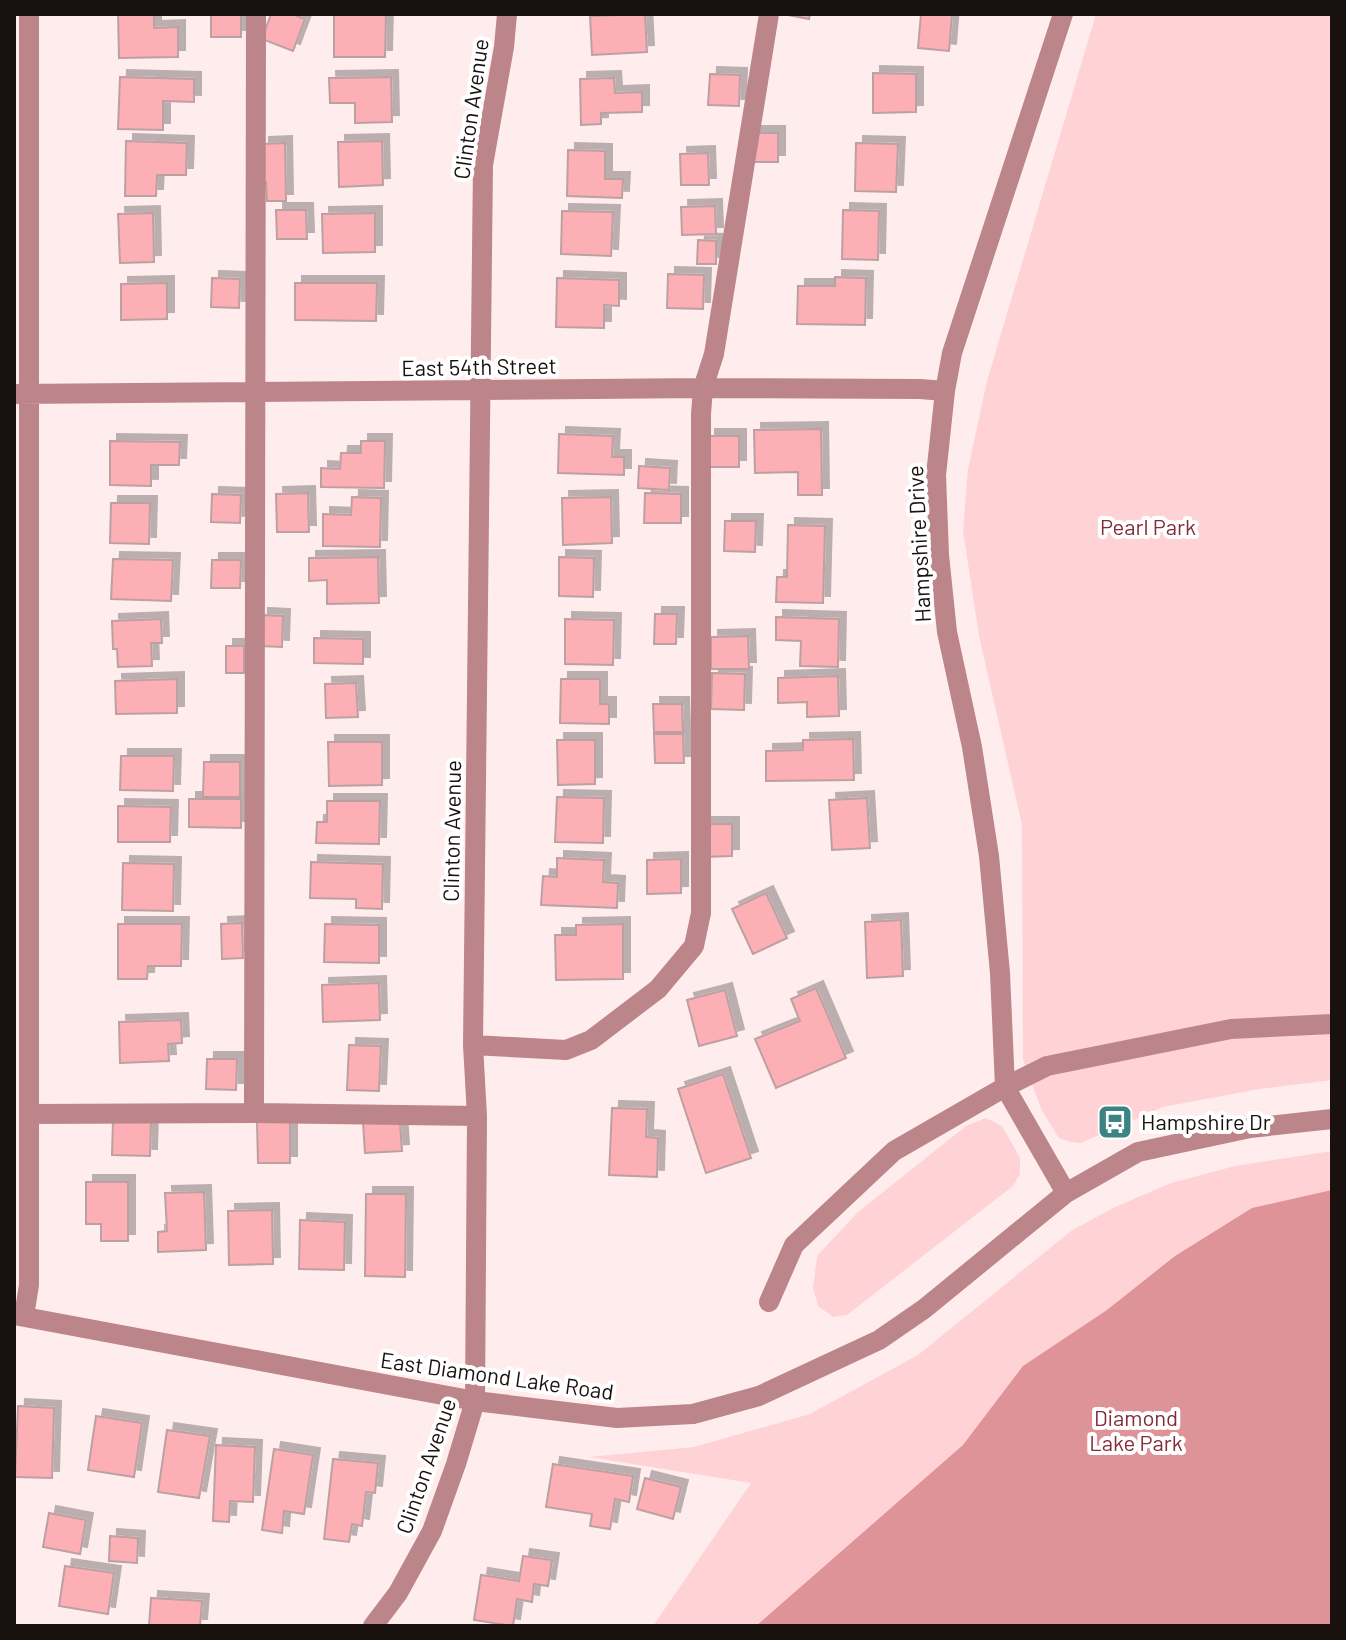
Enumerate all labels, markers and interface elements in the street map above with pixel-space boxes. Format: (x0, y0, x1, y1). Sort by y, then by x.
street label: Clinton Avenue (447, 37, 493, 181)
street label: East 54th Street (401, 352, 557, 380)
street label: Hampshire Drive (901, 465, 935, 623)
park label: Pearl Park (1100, 513, 1196, 539)
street label: Clinton Avenue (437, 760, 465, 902)
bus stop icon: Hampshire Dr (1096, 1103, 1134, 1141)
place label: Hampshire Dr (1141, 1108, 1271, 1134)
street label: East Diamond Lake Road (379, 1346, 615, 1404)
street label: Clinton Avenue (390, 1394, 460, 1537)
park label: Diamond Lake Park (1089, 1404, 1183, 1455)

